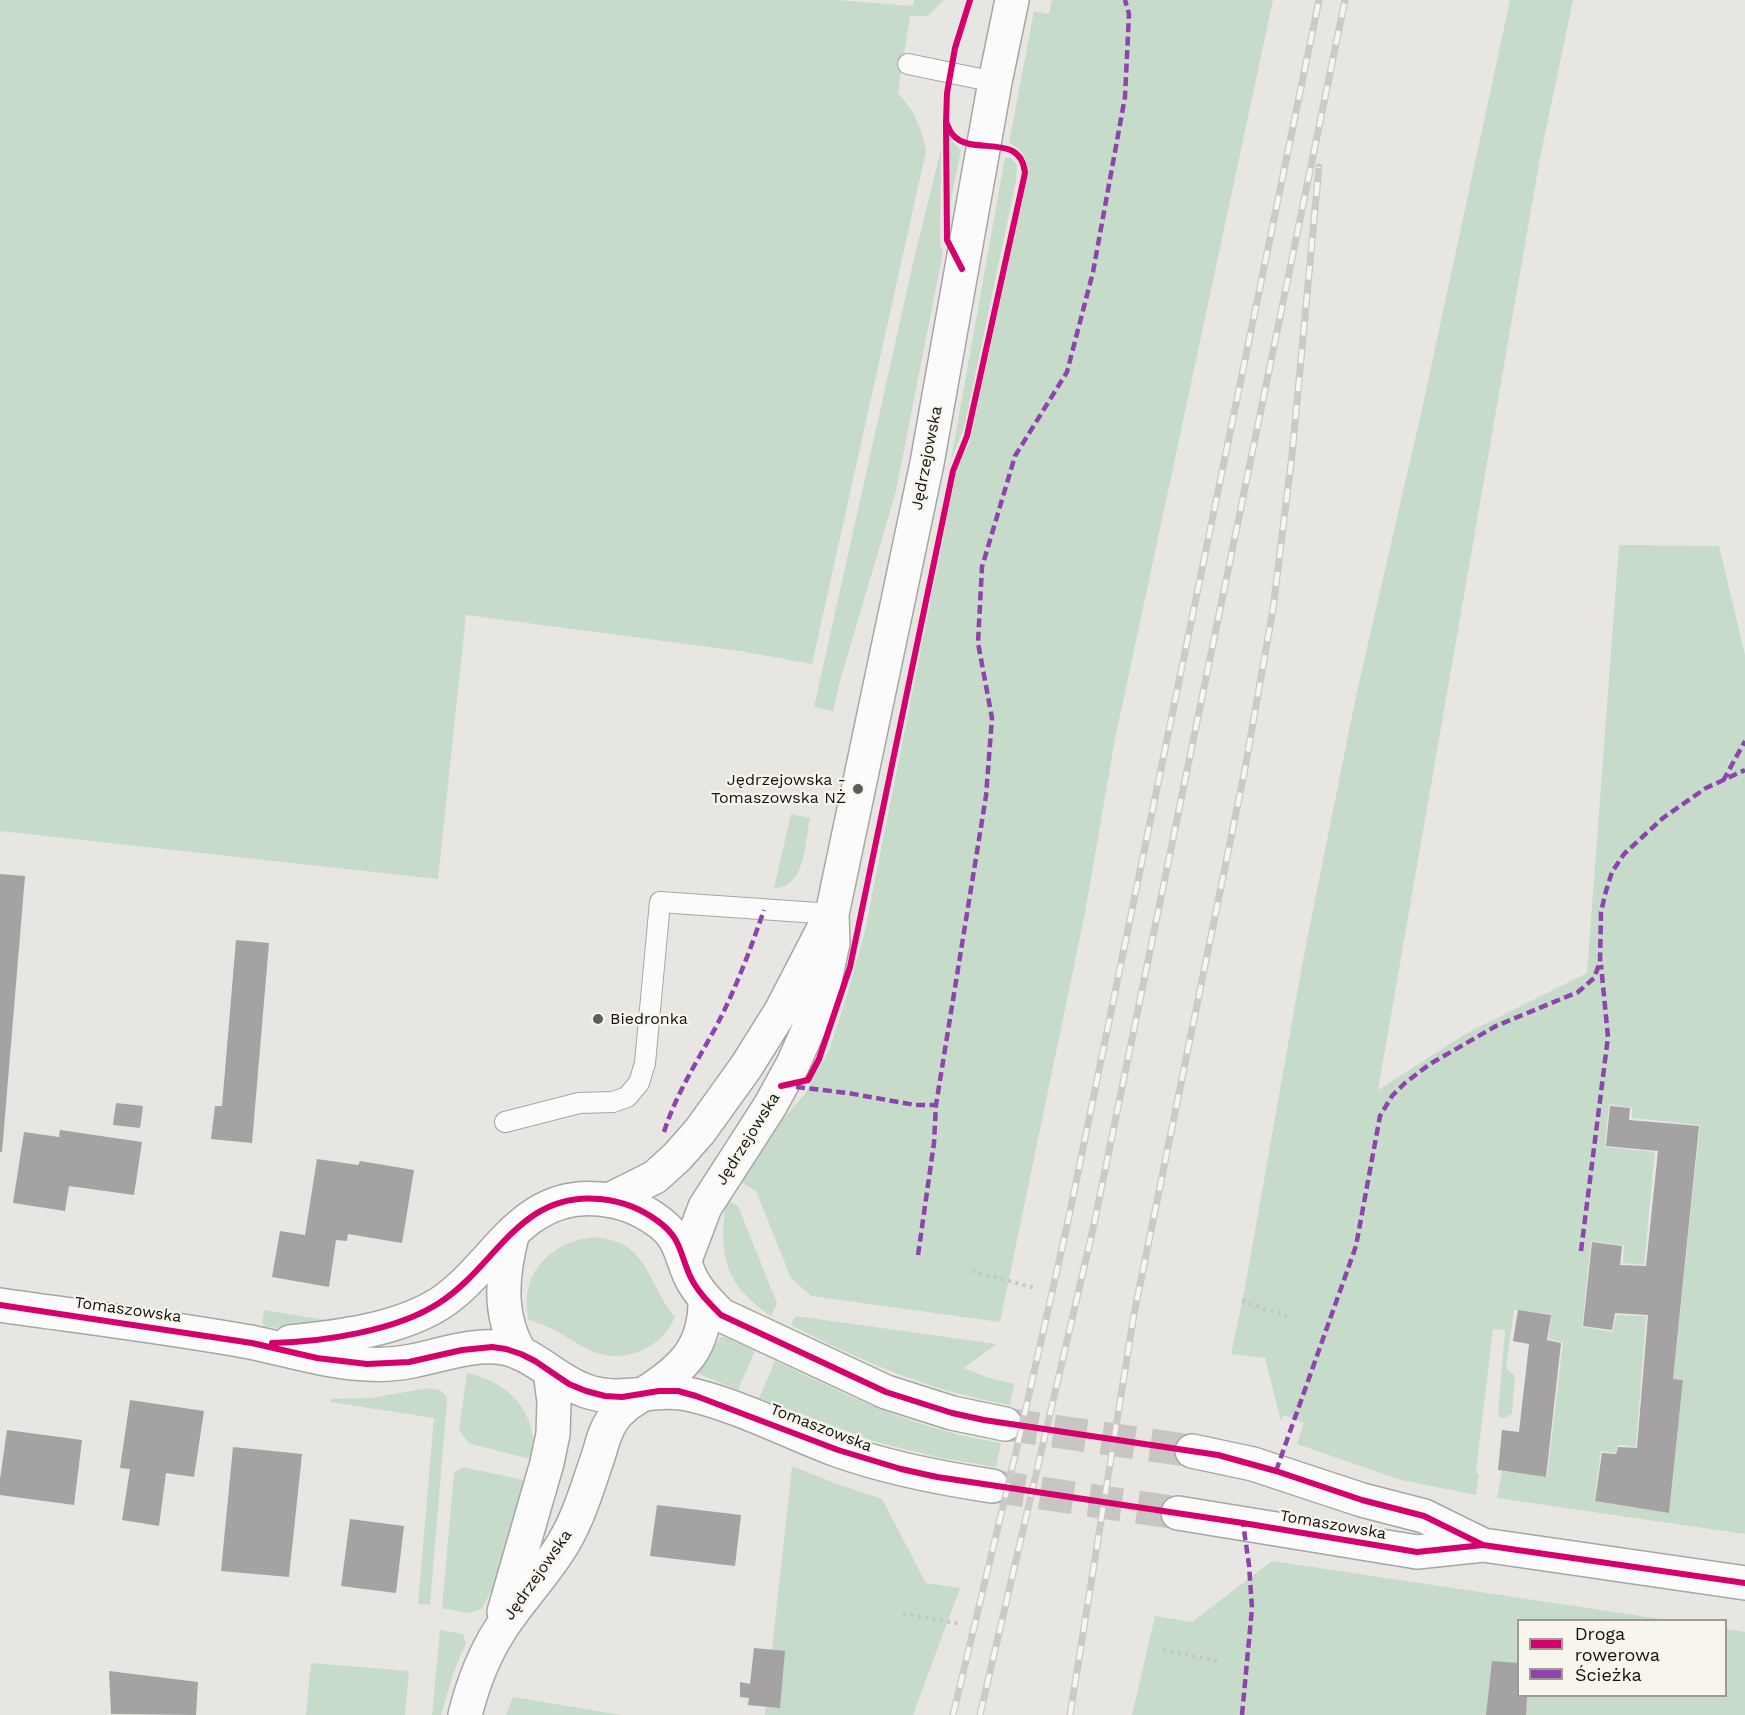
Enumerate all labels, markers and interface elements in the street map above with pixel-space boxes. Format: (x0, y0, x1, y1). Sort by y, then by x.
street label: Jędrzejowska (908, 404, 946, 512)
place label: Jędrzejowska - Tomaszowska NŻ (711, 770, 846, 808)
marker: Jędrzejowska - Tomaszowska NŻ (851, 782, 865, 796)
place label: Biedronka (610, 1009, 688, 1029)
marker: Biedronka (591, 1012, 605, 1026)
street label: Jędrzejowska (712, 1089, 784, 1189)
street label: Tomaszowska (73, 1293, 183, 1327)
street label: Tomaszowska (767, 1400, 875, 1456)
street label: Tomaszowska (1278, 1506, 1388, 1544)
street label: Jędrzejowska (500, 1526, 576, 1624)
legend (1517, 1619, 1727, 1697)
text: Droga rowerowa (1575, 1623, 1660, 1665)
text: Ścieżka (1575, 1664, 1642, 1685)

